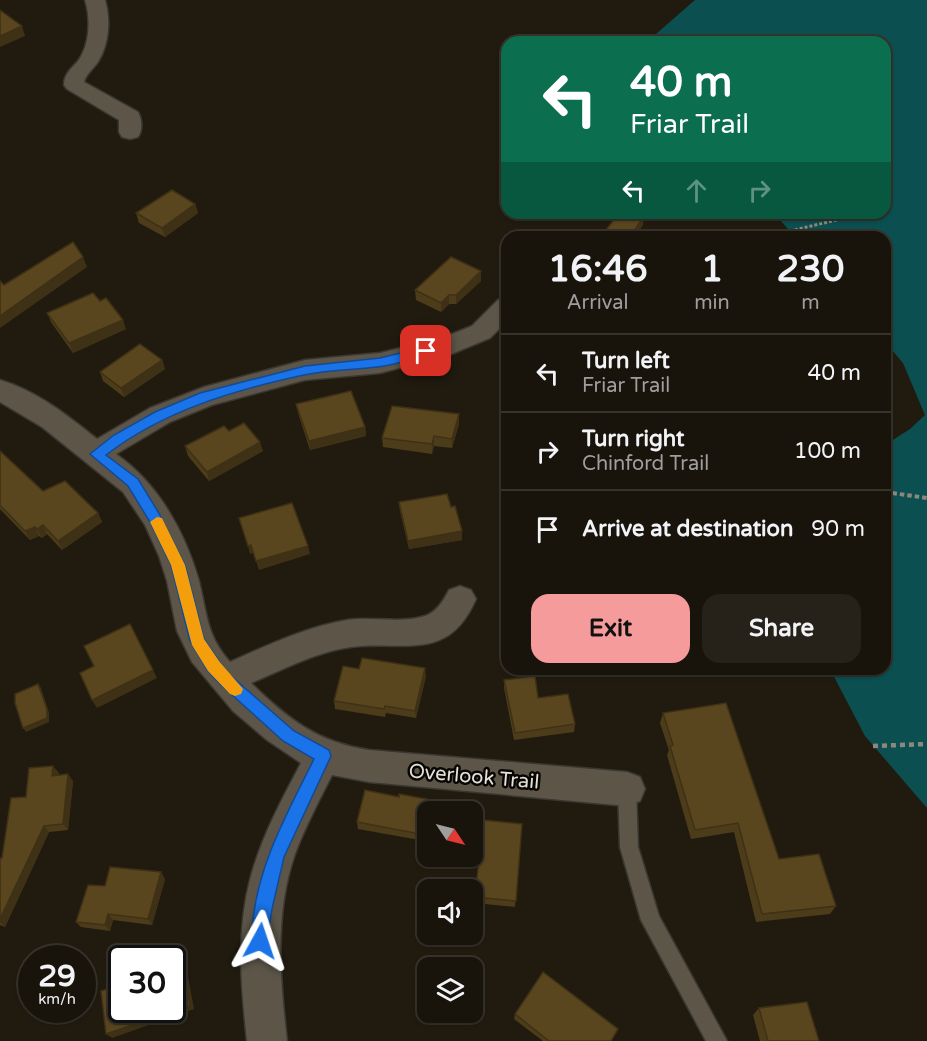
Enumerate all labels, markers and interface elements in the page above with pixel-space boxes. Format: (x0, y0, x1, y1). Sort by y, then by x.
text: 40 m (630, 57, 732, 108)
icon: left (531, 60, 609, 138)
text: Friar Trail (630, 108, 749, 141)
icon: left (617, 174, 650, 207)
icon: ahead (680, 174, 713, 207)
icon: right (743, 174, 776, 207)
text: 16:46 (548, 248, 648, 291)
text: 1 (701, 248, 723, 291)
text: 230 (776, 248, 844, 291)
text: Arrival (567, 291, 629, 315)
text: min (694, 291, 730, 315)
text: m (801, 291, 820, 315)
pin (400, 325, 451, 376)
icon: arrive (409, 334, 442, 367)
text: Turn left (582, 348, 670, 374)
icon: left (531, 357, 564, 390)
text: 40 m (807, 360, 861, 386)
text: Friar Trail (582, 374, 670, 398)
text: Turn right (582, 426, 684, 452)
icon: right (531, 435, 564, 468)
text: 100 m (794, 438, 861, 464)
text: Chinford Trail (582, 452, 709, 476)
icon: arrive (531, 513, 564, 546)
text: Arrive at destination (582, 516, 793, 542)
text: 90 m (811, 516, 865, 542)
button: Exit (531, 594, 690, 663)
button: Share (702, 594, 861, 663)
street label: Overlook Trail (408, 759, 540, 795)
north arrow (417, 801, 483, 867)
map controls (417, 801, 483, 1023)
button: sound (417, 879, 483, 945)
position arrow (228, 909, 292, 973)
speed limit sign: 30 (108, 945, 186, 1023)
button: layers (417, 957, 483, 1023)
text: 29 (38, 958, 76, 995)
text: km/h (38, 990, 76, 1008)

